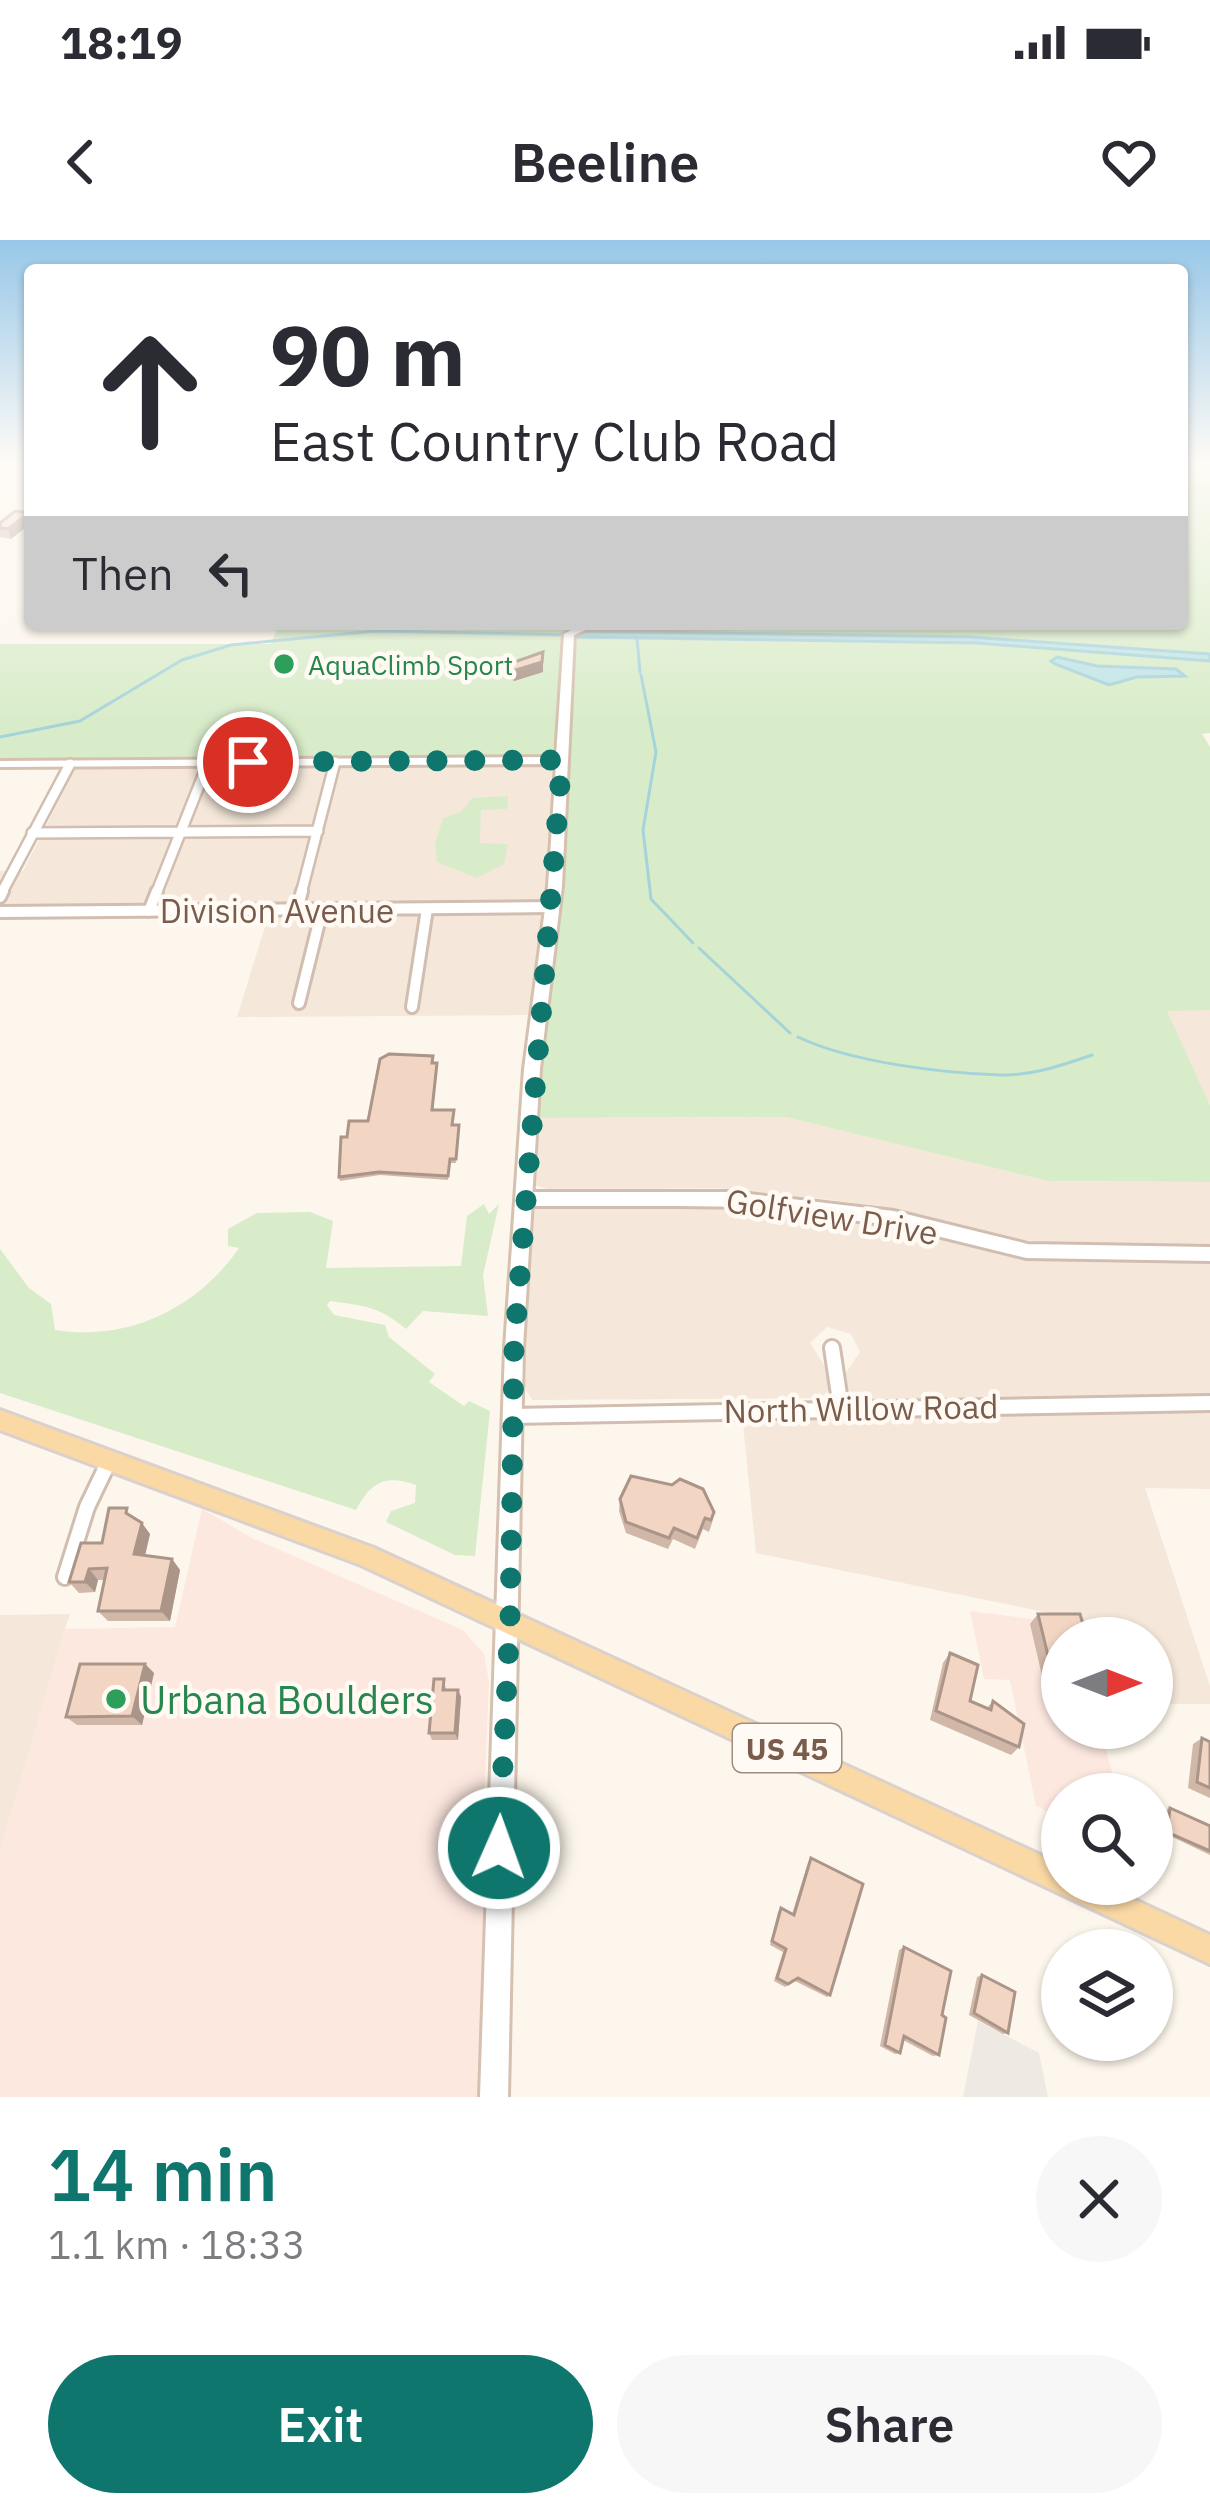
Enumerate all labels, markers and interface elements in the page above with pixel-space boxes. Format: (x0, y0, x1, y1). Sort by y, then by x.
text: 18:19 (60, 13, 183, 71)
text: Beeline (511, 127, 699, 197)
icon: back (48, 129, 114, 195)
icon: heart (1096, 129, 1162, 195)
text: 90 m (270, 300, 466, 409)
icon: ahead (72, 312, 228, 468)
text: East Country Club Road (270, 406, 839, 476)
icon: left (198, 540, 264, 606)
text: Then (72, 544, 174, 602)
place label: AquaClimb Sport (308, 647, 513, 682)
marker: AquaClimb Sport (271, 651, 297, 677)
pin (197, 711, 299, 813)
icon: arrive (215, 729, 281, 795)
street label: Division Avenue (160, 889, 394, 932)
street label: Golfview Drive (723, 1178, 941, 1254)
street label: North Willow Road (723, 1384, 999, 1432)
north arrow (1041, 1617, 1173, 1749)
map controls (1041, 1617, 1173, 2061)
place label: Urbana Boulders (140, 1674, 434, 1725)
marker: Urbana Boulders (103, 1686, 129, 1712)
road number: US 45 (733, 1724, 841, 1772)
button: search (1041, 1773, 1173, 1905)
position arrow (436, 1785, 562, 1911)
button: layers (1041, 1929, 1173, 2061)
text: 14 min (48, 2127, 277, 2221)
button: close (1036, 2136, 1162, 2262)
text: 1.1 km · 18:33 (48, 2219, 305, 2270)
button: Exit (48, 2355, 593, 2493)
button: Share (617, 2355, 1162, 2493)

